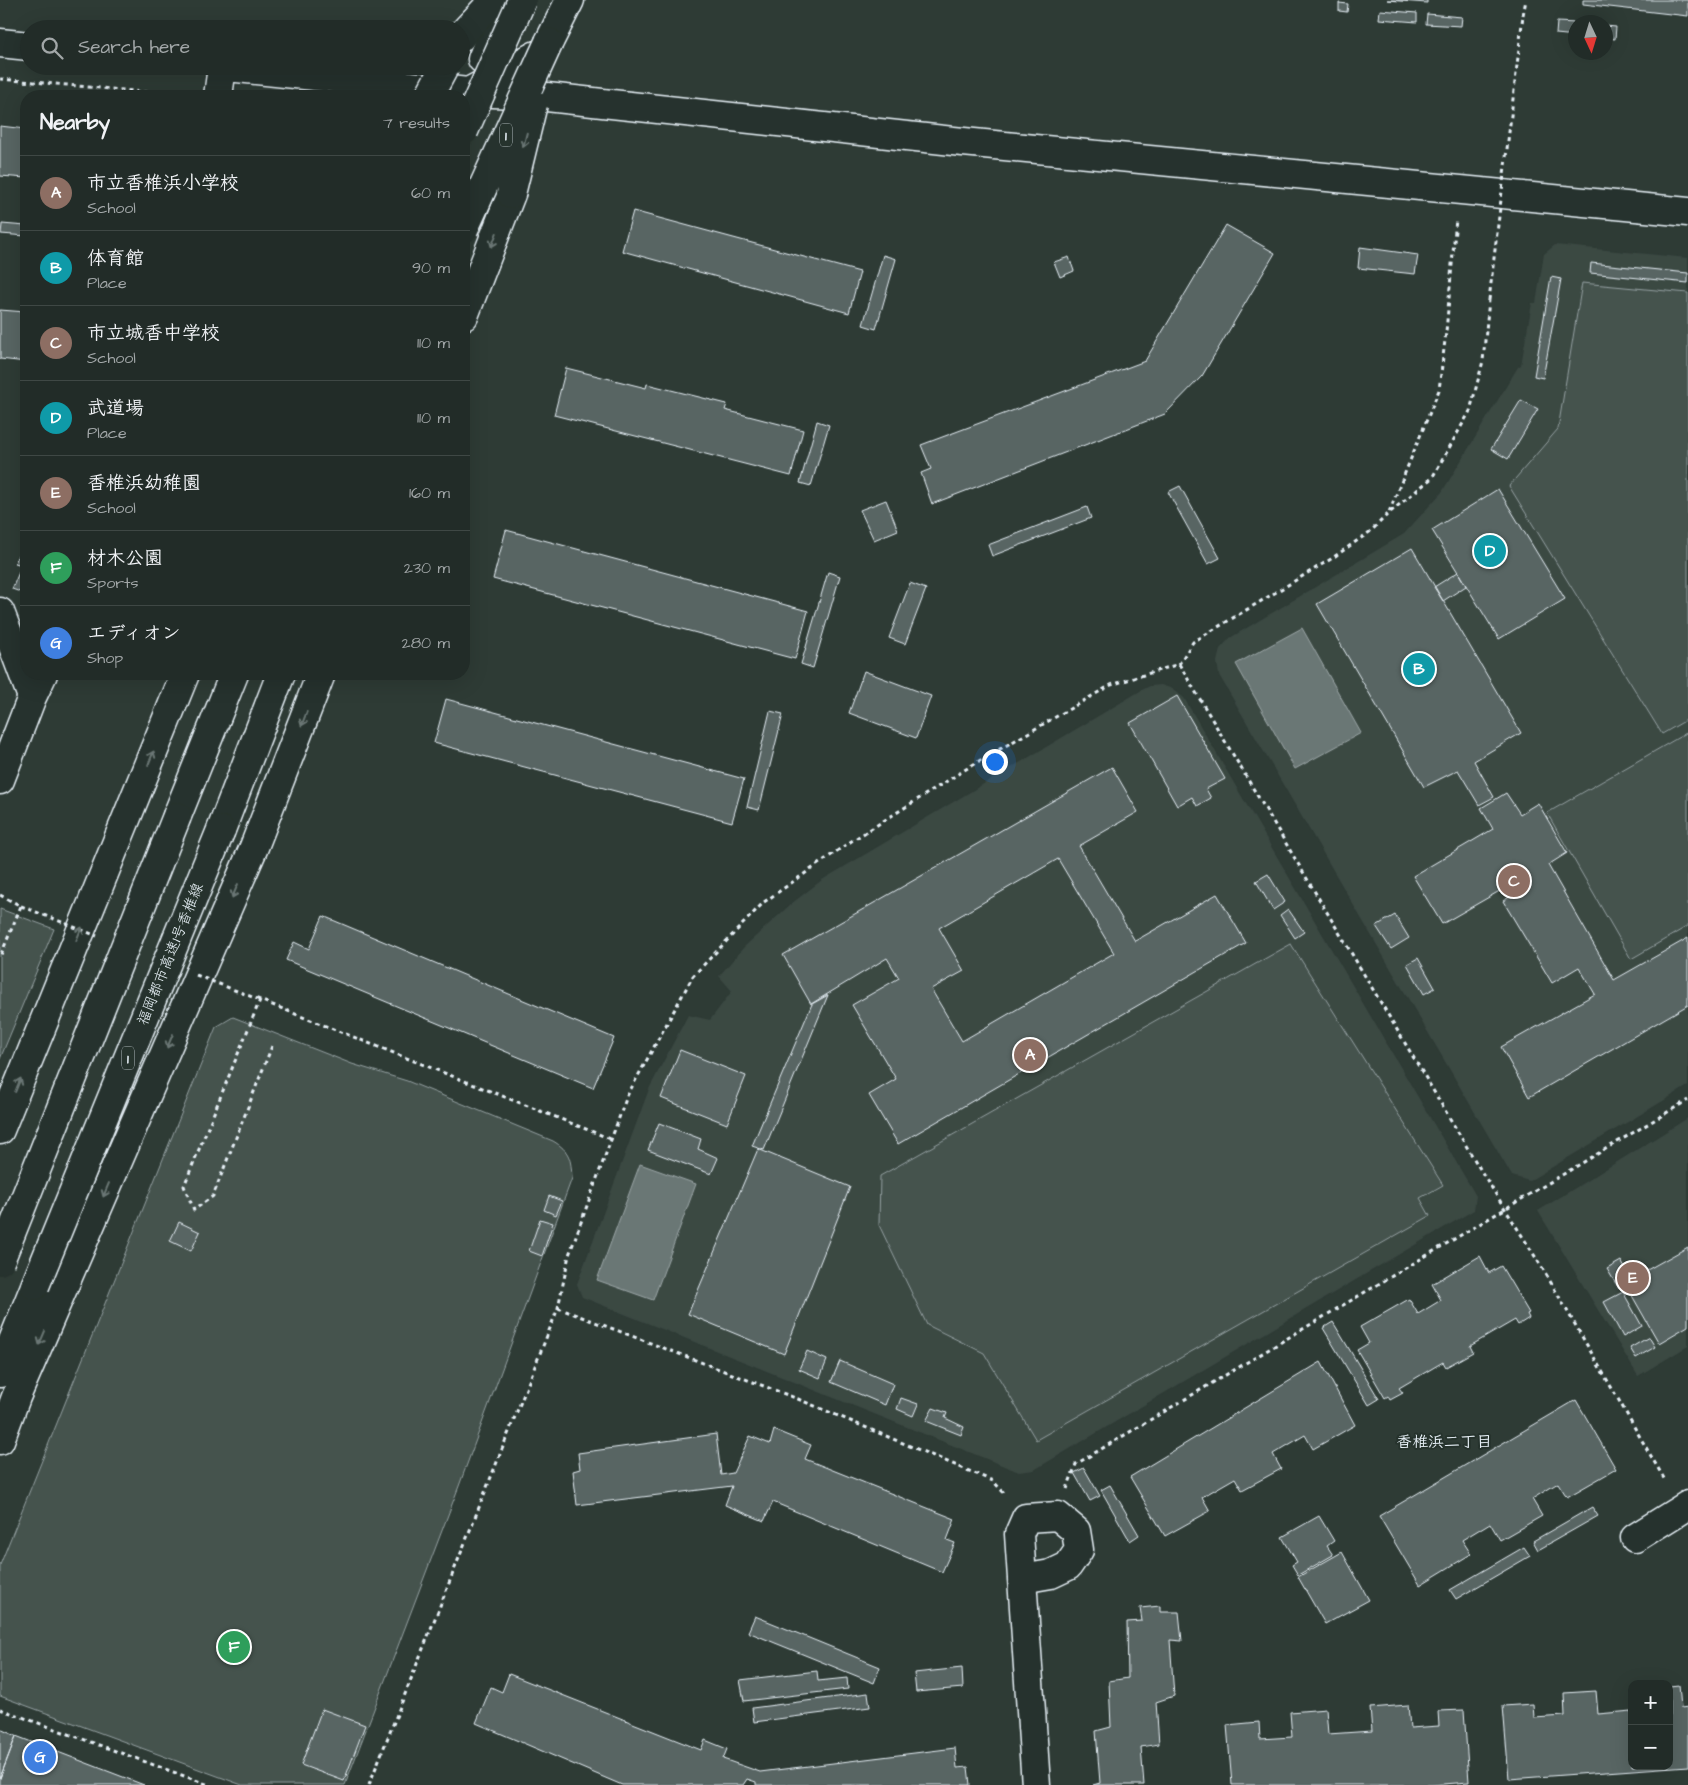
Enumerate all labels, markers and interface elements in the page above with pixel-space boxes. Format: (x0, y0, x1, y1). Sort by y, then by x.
north arrow (1568, 15, 1613, 60)
search box (20, 20, 470, 75)
icon: search (38, 34, 66, 62)
text: Search here (78, 34, 190, 61)
text: Nearby (40, 108, 110, 137)
text: 7 results (383, 112, 450, 134)
road number: 1 (500, 124, 512, 146)
one-way arrow (519, 131, 529, 147)
text: 市立香椎浜小学校 (87, 170, 239, 197)
text: A (51, 182, 61, 204)
text: 60 m (411, 182, 450, 204)
text: School (87, 197, 136, 219)
one-way arrow (488, 232, 497, 247)
text: 体育館 (87, 245, 144, 272)
text: B (50, 257, 62, 279)
text: 90 m (412, 257, 450, 279)
text: Place (87, 272, 127, 294)
text: 市立城香中学校 (87, 320, 220, 347)
text: C (50, 332, 62, 354)
text: 110 m (417, 332, 450, 354)
text: School (87, 347, 136, 369)
text: 武道場 (87, 395, 144, 422)
text: D (51, 407, 61, 429)
text: 110 m (417, 407, 450, 429)
text: Place (87, 422, 127, 444)
text: 香椎浜幼稚園 (87, 470, 201, 497)
text: E (51, 482, 61, 504)
text: 160 m (409, 482, 450, 504)
text: School (87, 497, 136, 519)
pin: D (1474, 532, 1506, 570)
text: 材木公園 (87, 545, 163, 572)
text: F (50, 557, 62, 579)
text: 230 m (404, 557, 450, 579)
text: Sports (87, 572, 139, 594)
text: エディオン (87, 620, 180, 647)
text: G (50, 632, 62, 654)
text: 280 m (402, 632, 450, 654)
text: Shop (87, 647, 123, 669)
pin: B (1403, 650, 1435, 688)
one-way arrow (298, 711, 308, 726)
your location (982, 749, 1008, 775)
one-way arrow (146, 751, 156, 766)
pin: C (1498, 862, 1530, 900)
street label: 福岡都市高速1号香椎線 (132, 880, 209, 1029)
one-way arrow (229, 883, 239, 898)
one-way arrow (75, 927, 85, 942)
one-way arrow (165, 1033, 174, 1048)
pin: A (1014, 1036, 1046, 1074)
road number: 1 (122, 1046, 134, 1070)
one-way arrow (14, 1078, 24, 1093)
one-way arrow (100, 1182, 110, 1197)
pin: E (1617, 1259, 1649, 1297)
one-way arrow (36, 1330, 46, 1345)
district label: 香椎浜二丁目 (1396, 1431, 1492, 1453)
pin: F (218, 1628, 250, 1666)
map controls (1628, 1680, 1673, 1770)
button: + (1628, 1680, 1673, 1725)
button: − (1628, 1725, 1673, 1770)
pin: G (24, 1738, 56, 1776)

